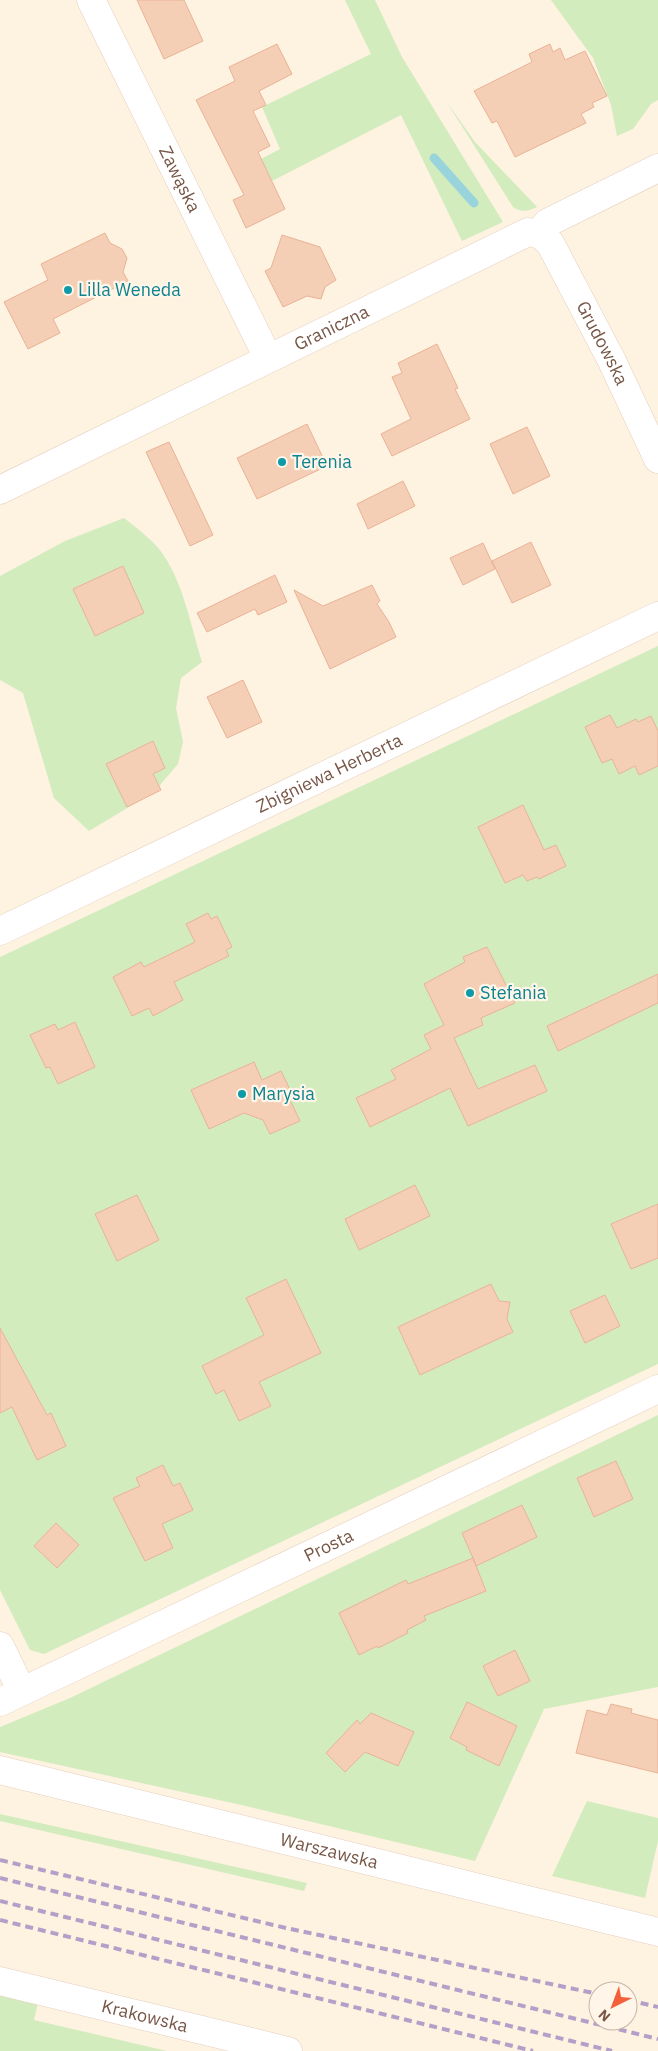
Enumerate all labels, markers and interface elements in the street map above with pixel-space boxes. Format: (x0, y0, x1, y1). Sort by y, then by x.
street label: Zawąska (154, 142, 206, 216)
place label: Lilla Weneda (78, 278, 181, 301)
marker: Lilla Weneda (62, 284, 74, 296)
street label: Grudowska (572, 297, 634, 389)
street label: Graniczna (290, 299, 373, 356)
place label: Terenia (292, 450, 352, 473)
marker: Terenia (276, 456, 288, 468)
street label: Zbigniewa Herberta (252, 728, 406, 818)
place label: Stefania (480, 981, 547, 1004)
marker: Stefania (464, 987, 476, 999)
place label: Marysia (252, 1082, 315, 1105)
marker: Marysia (236, 1088, 248, 1100)
street label: Prosta (300, 1523, 357, 1567)
street label: Warszawska (278, 1827, 381, 1874)
north arrow (588, 1981, 638, 2031)
street label: Krakowska (99, 1994, 191, 2037)
text: N (595, 2006, 614, 2026)

